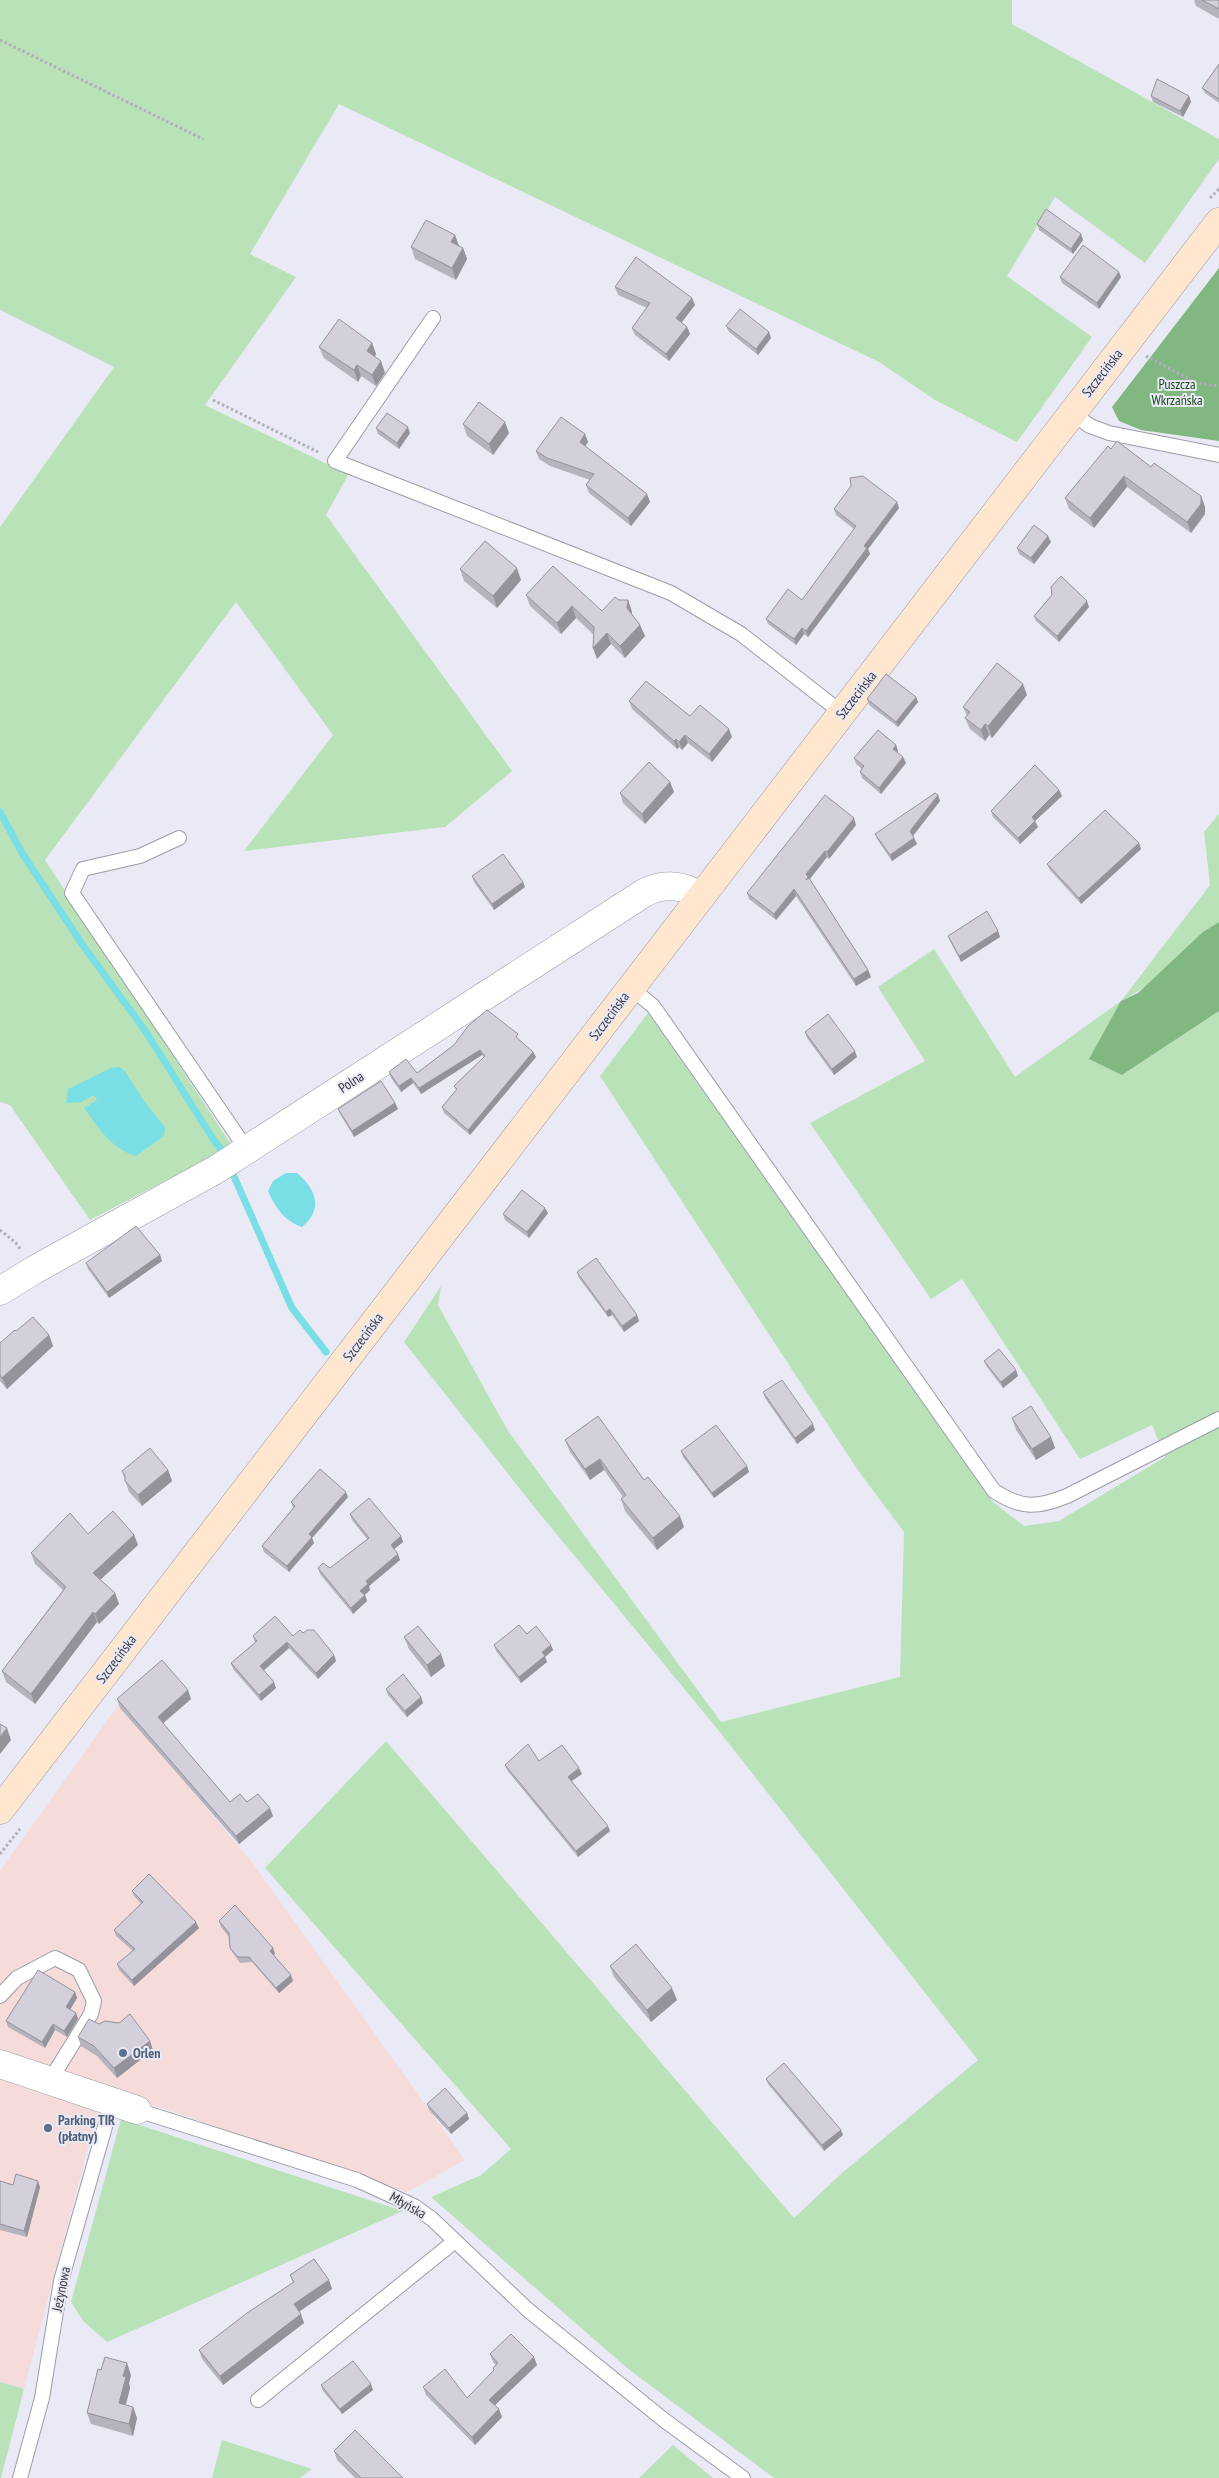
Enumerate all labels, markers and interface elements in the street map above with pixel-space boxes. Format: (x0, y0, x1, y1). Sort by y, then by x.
street label: Szczecińska (1078, 345, 1126, 401)
park label: Puszcza Wkrzańska (1151, 375, 1203, 409)
street label: Szczecińska (832, 667, 880, 723)
street label: Szczecińska (585, 988, 633, 1044)
street label: Polna (335, 1067, 367, 1097)
street label: Szczecińska (339, 1309, 387, 1365)
street label: Szczecińska (92, 1631, 140, 1687)
place label: Orlen (133, 2044, 161, 2062)
marker: Orlen (117, 2047, 129, 2059)
place label: Parking TIR (płatny) (58, 2111, 115, 2145)
marker: Parking TIR (płatny) (42, 2122, 54, 2134)
street label: Młyńska (386, 2187, 430, 2223)
street label: Jeżynowa (48, 2265, 74, 2314)

